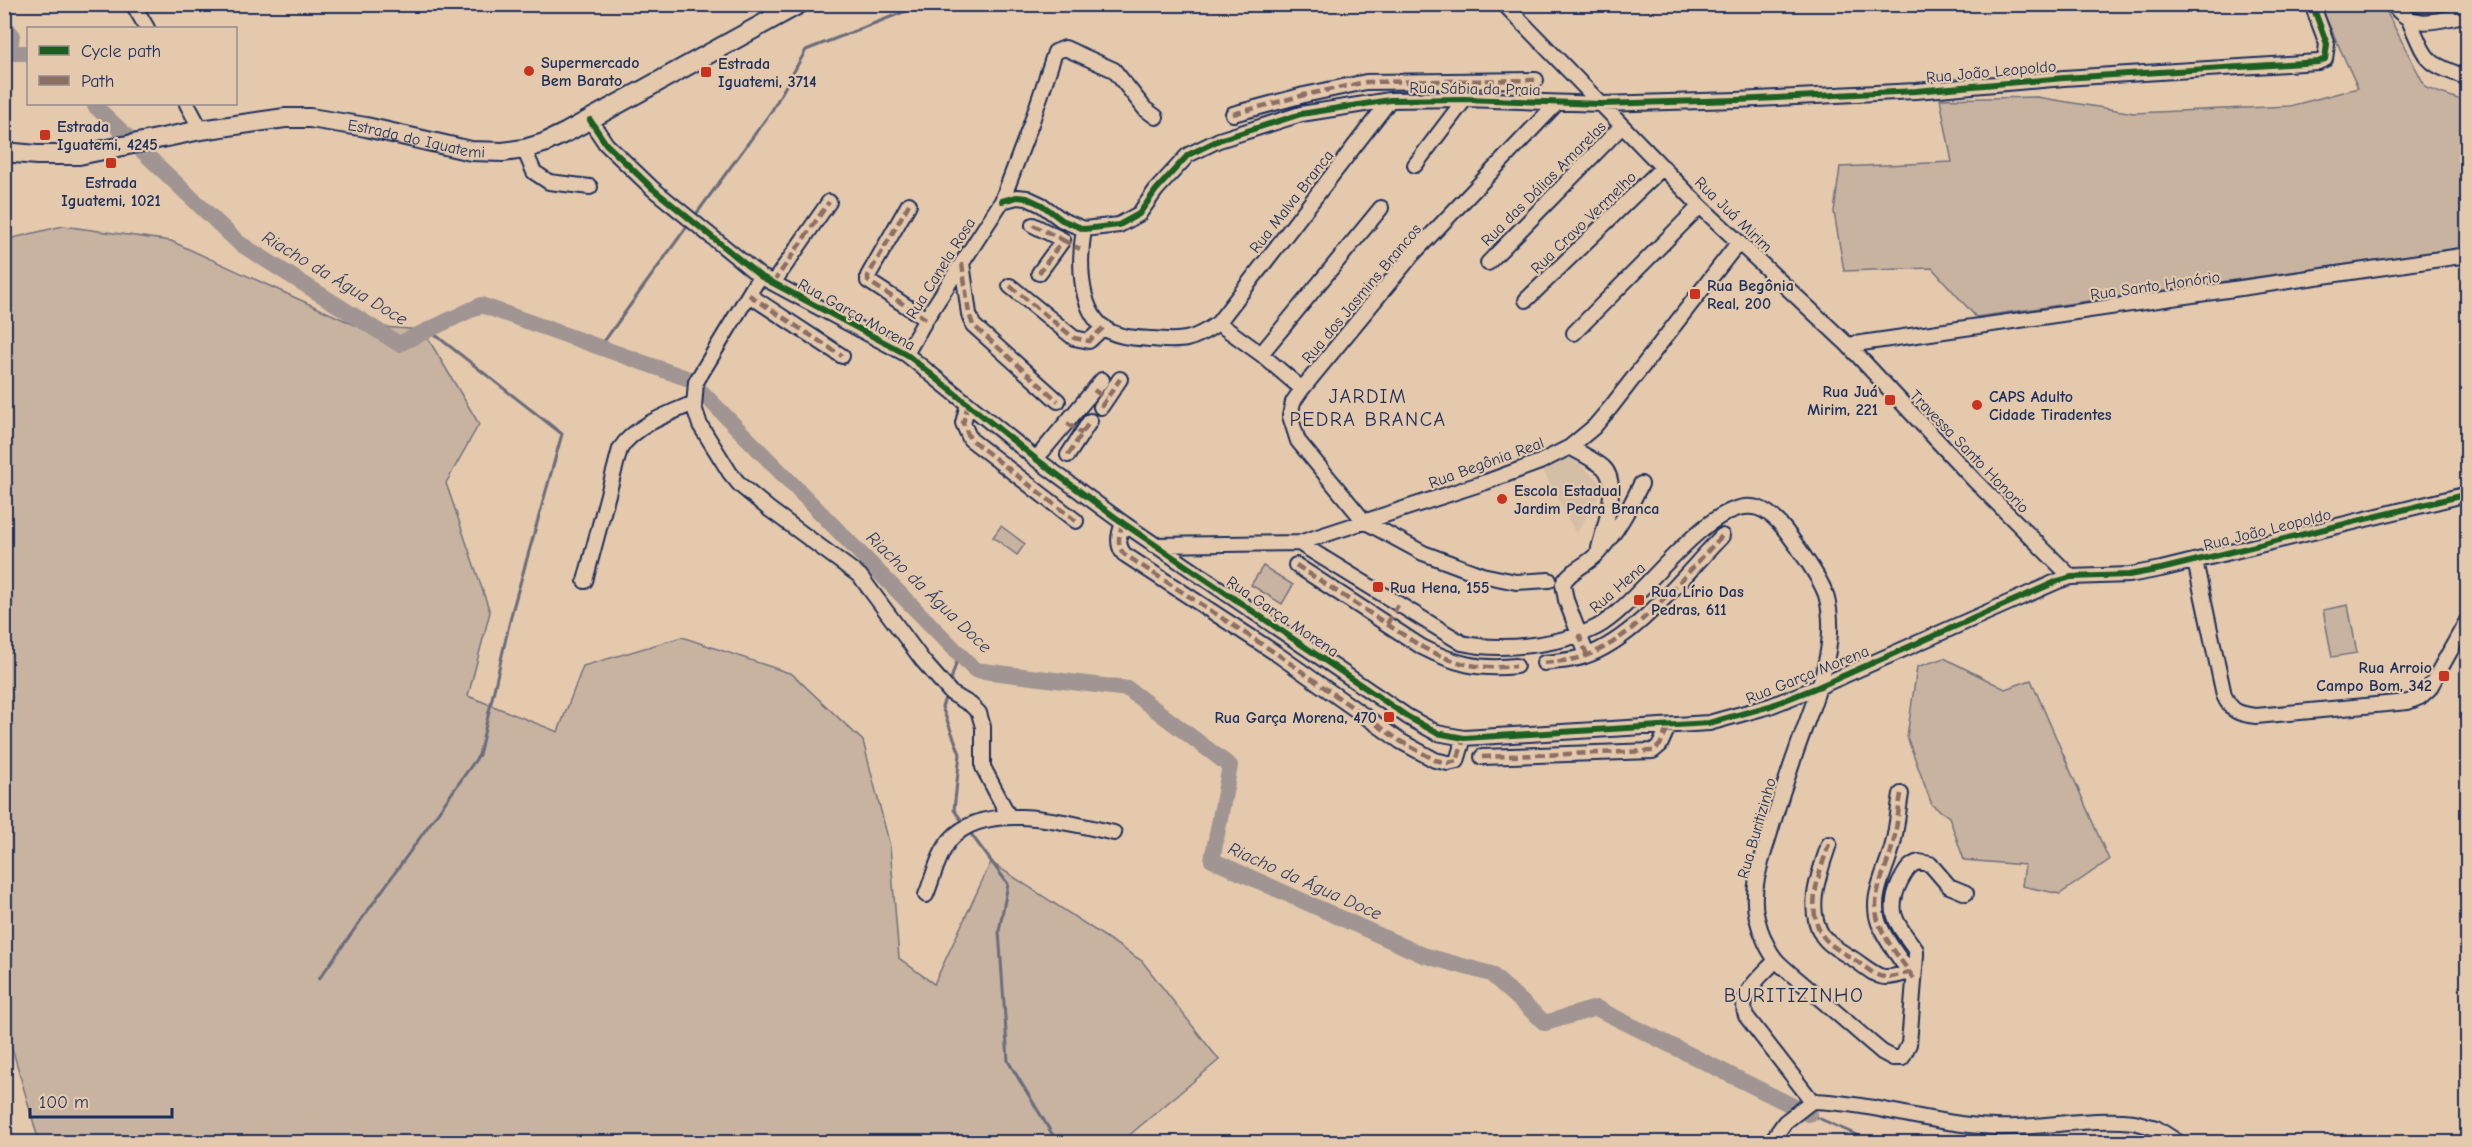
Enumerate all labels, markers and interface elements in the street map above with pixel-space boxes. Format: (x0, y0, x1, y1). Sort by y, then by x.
legend (27, 27, 237, 105)
text: Cycle path (81, 41, 161, 62)
place label: Supermercado Bem Barato (541, 54, 640, 90)
place label: Estrada Iguatemi, 3714 (718, 55, 816, 91)
street label: Rua João Leopoldo (1925, 57, 2057, 87)
marker: Supermercado Bem Barato (522, 64, 536, 78)
marker: Estrada Iguatemi, 3714 (699, 65, 713, 79)
text: Path (81, 71, 114, 92)
street label: Rua Sábia da Praia (1409, 79, 1541, 99)
street label: Estrada do Iguatemi (346, 116, 485, 161)
street label: Rua das Dálias Amarelas (1478, 117, 1610, 250)
place label: Estrada Iguatemi, 4245 (57, 118, 158, 154)
marker: Estrada Iguatemi, 4245 (38, 128, 52, 142)
street label: Rua Malva Branca (1246, 147, 1338, 257)
marker: Estrada Iguatemi, 1021 (104, 156, 118, 170)
street label: Rua Cravo Vermelho (1527, 168, 1640, 278)
street label: Rua Juá Mirim (1691, 173, 1776, 256)
place label: Estrada Iguatemi, 1021 (61, 174, 161, 210)
street label: Rua Canela Rosa (903, 215, 979, 322)
street label: Rua dos Jasmins Brancos (1298, 220, 1425, 367)
water label: Riacho da Água Doce (258, 226, 412, 330)
street label: Rua Santo Honório (2089, 268, 2221, 304)
street label: Rua Garça Morena (795, 275, 918, 355)
place label: Rua Begônia Real, 200 (1707, 277, 1794, 313)
marker: Rua Begônia Real, 200 (1688, 287, 1702, 301)
place label: Rua Juá Mirim, 221 (1807, 383, 1878, 419)
district label: JARDIM PEDRA BRANCA (1289, 385, 1447, 431)
street label: Travessa Santo Honorio (1906, 387, 2033, 517)
place label: CAPS Adulto Cidade Tiradentes (1989, 388, 2112, 424)
marker: Rua Juá Mirim, 221 (1883, 393, 1897, 407)
marker: CAPS Adulto Cidade Tiradentes (1970, 398, 1984, 412)
street label: Rua Begônia Real (1426, 434, 1546, 492)
place label: Escola Estadual Jardim Pedra Branca (1514, 482, 1659, 518)
marker: Escola Estadual Jardim Pedra Branca (1495, 492, 1509, 506)
street label: Rua João Leopoldo (2202, 505, 2333, 555)
water label: Riacho da Água Doce (862, 526, 996, 658)
street label: Rua Hena (1586, 559, 1649, 617)
street label: Rua Garça Morena (1223, 573, 1342, 661)
place label: Rua Hena, 155 (1390, 579, 1490, 597)
marker: Rua Hena, 155 (1371, 580, 1385, 594)
place label: Rua Lírio Das Pedras, 611 (1651, 583, 1744, 619)
marker: Rua Lírio Das Pedras, 611 (1632, 593, 1646, 607)
street label: Rua Garça Morena (1743, 642, 1872, 708)
place label: Rua Arroio Campo Bom, 342 (2316, 659, 2432, 695)
marker: Rua Arroio Campo Bom, 342 (2437, 669, 2451, 683)
place label: Rua Garça Morena, 470 (1214, 709, 1377, 727)
marker: Rua Garça Morena, 470 (1382, 710, 1396, 724)
street label: Rua Buritizinho (1734, 776, 1780, 881)
water label: Riacho da Água Doce (1225, 837, 1385, 925)
district label: BURITIZINHO (1724, 984, 1864, 1007)
scale bar (30, 1081, 172, 1119)
text: 100 m (39, 1092, 89, 1113)

